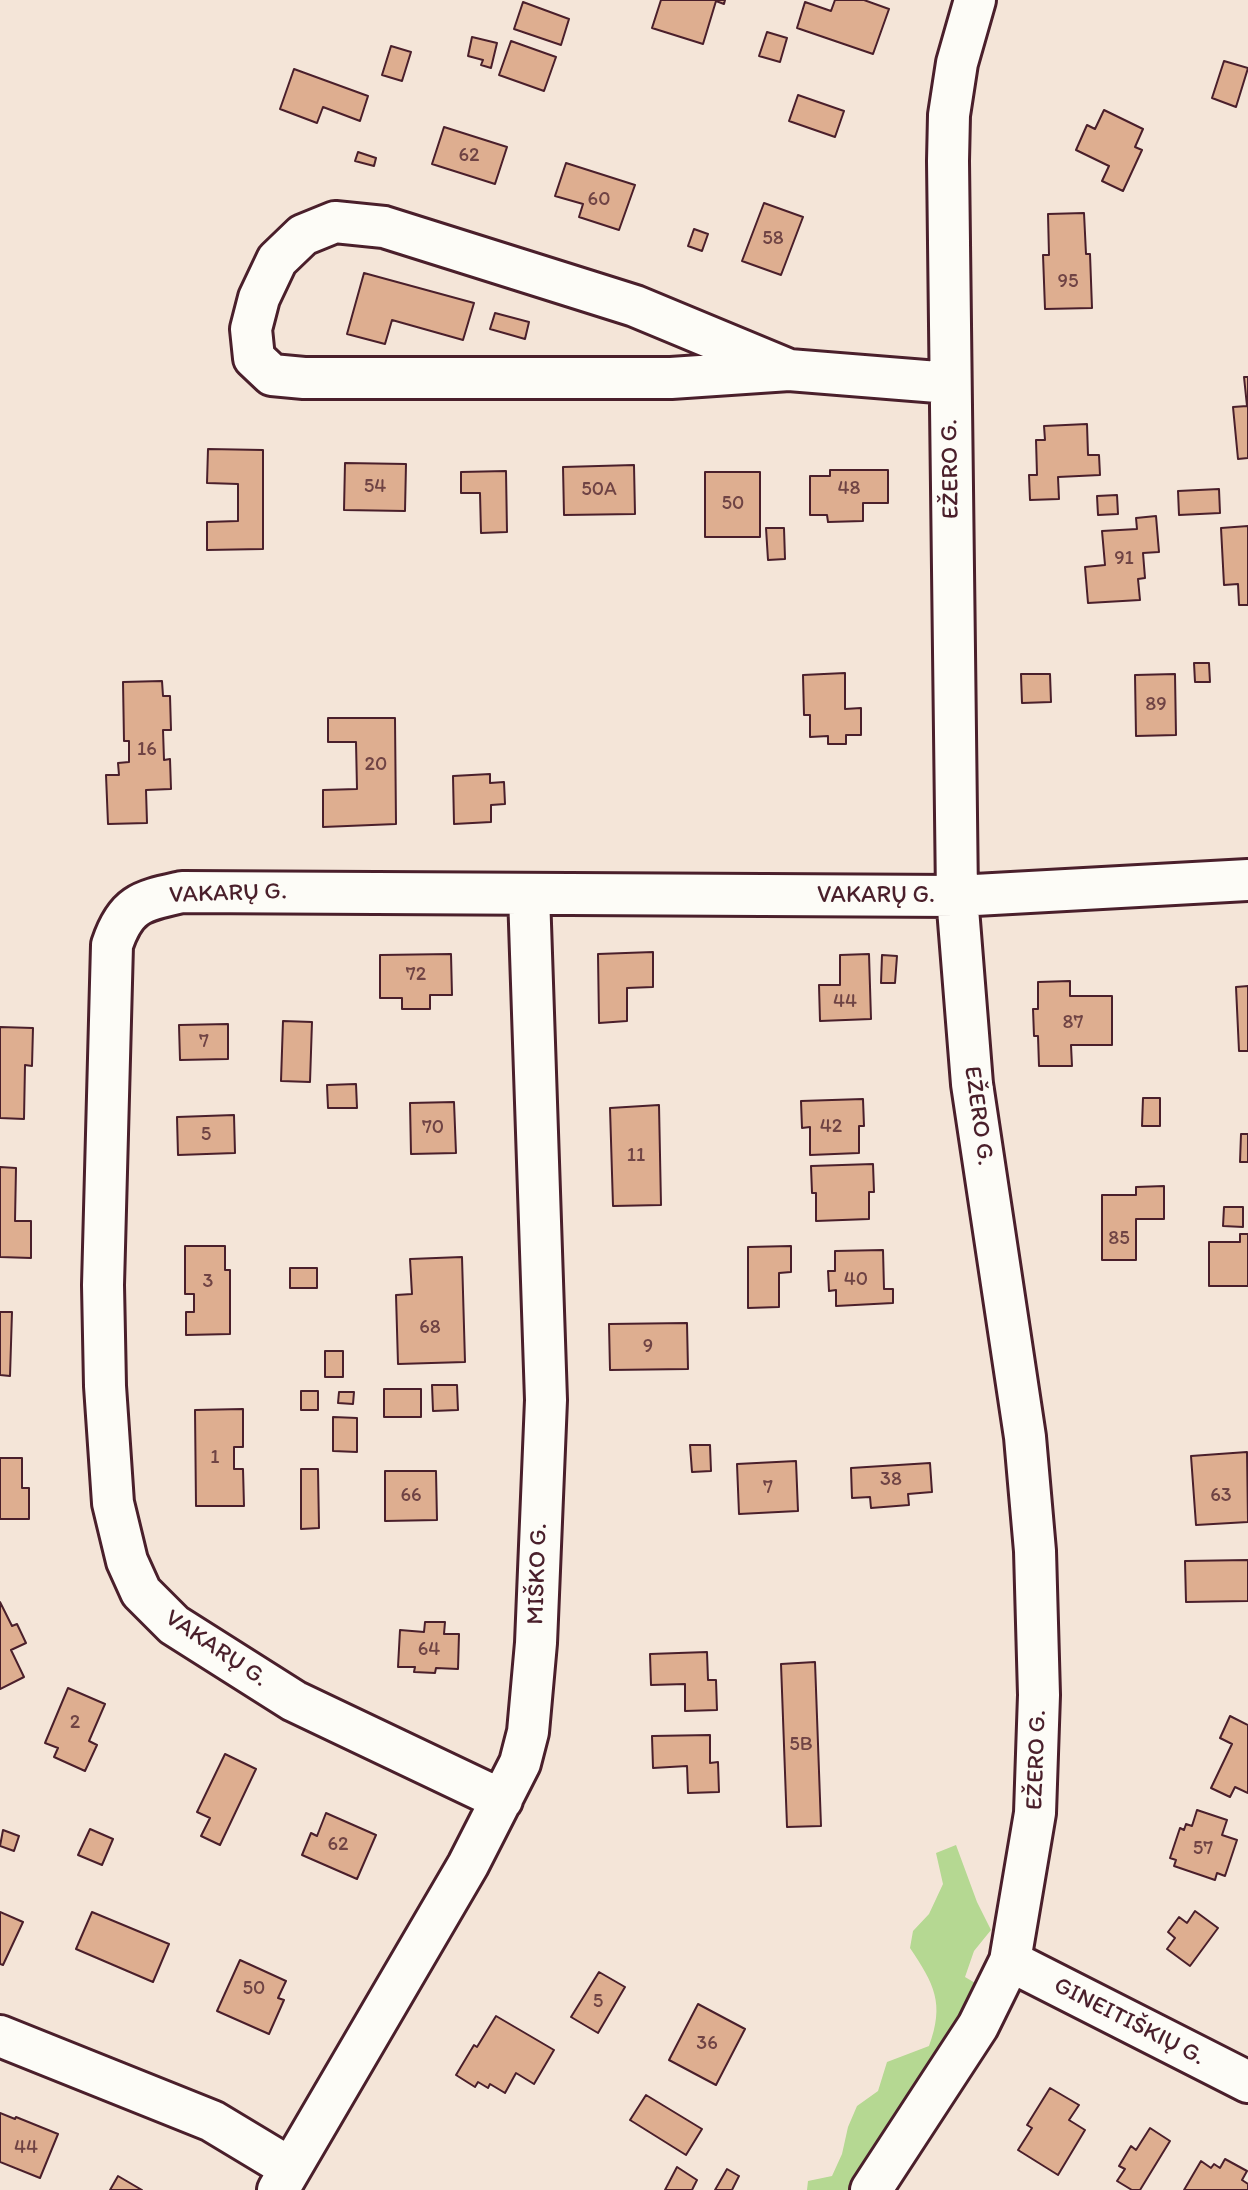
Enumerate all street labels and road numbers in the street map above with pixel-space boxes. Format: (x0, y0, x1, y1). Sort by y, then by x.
street label: EŽERO G. (936, 419, 966, 519)
street label: VAKARŲ G. (169, 878, 287, 910)
street label: VAKARŲ G. (817, 882, 935, 910)
street label: EŽERO G. (957, 1064, 999, 1168)
street label: MIŠKO G. (522, 1523, 554, 1625)
street label: VAKARŲ G. (159, 1604, 273, 1694)
street label: EŽERO G. (1021, 1710, 1053, 1810)
street label: GINEITIŠKIŲ G. (1049, 1972, 1209, 2072)

